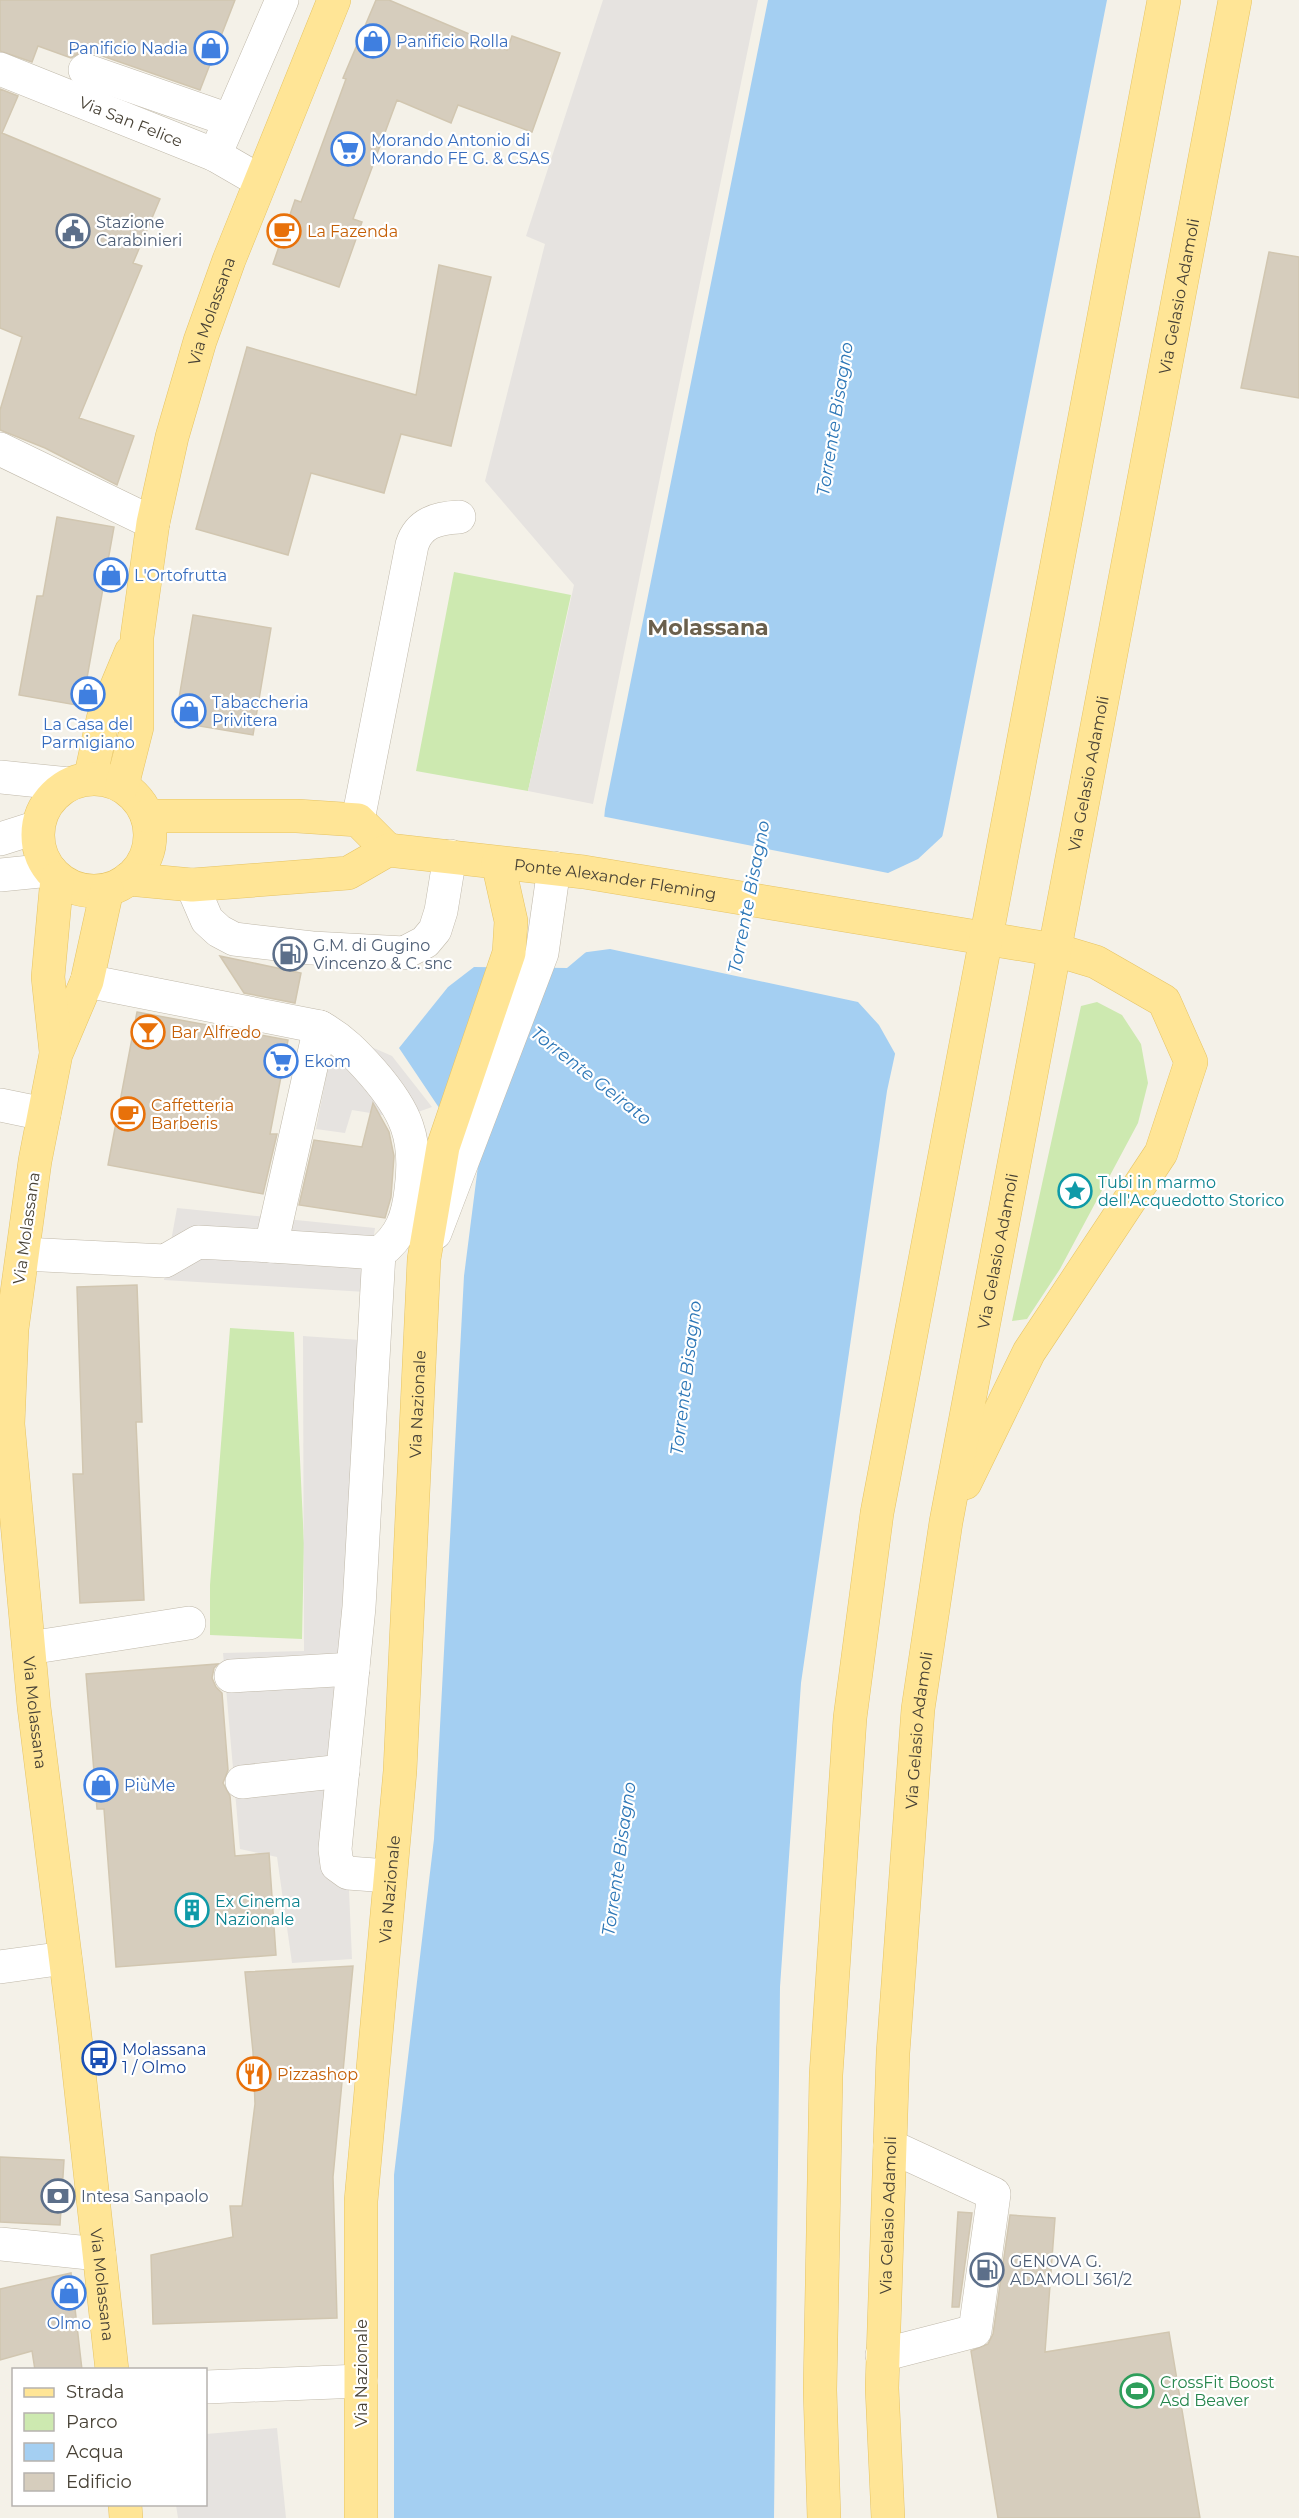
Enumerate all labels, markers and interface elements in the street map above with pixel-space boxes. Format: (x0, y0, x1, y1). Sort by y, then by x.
shop icon: Panificio Rolla (355, 23, 391, 59)
shop icon: Panificio Nadia (193, 30, 229, 66)
place label: Panificio Rolla (396, 32, 508, 51)
place label: Panificio Nadia (68, 39, 188, 58)
street label: Via San Felice (76, 93, 185, 151)
supermarket icon: Morando Antonio di Morando FE G. & CSAS (330, 131, 366, 167)
place label: Morando Antonio di Morando FE G. & CSAS (371, 131, 550, 168)
public building icon: Stazione Carabinieri (55, 213, 91, 249)
place label: Stazione Carabinieri (96, 213, 182, 250)
cafe icon: La Fazenda (266, 213, 302, 249)
street label: Via Gelasio Adamoli (1155, 217, 1203, 376)
place label: La Fazenda (307, 222, 398, 241)
street label: Via Molassana (184, 255, 239, 368)
water label: Torrente Bisagno (812, 340, 858, 498)
shop icon: L'Ortofrutta (93, 557, 129, 593)
place label: L'Ortofrutta (134, 566, 227, 585)
district label: Molassana (647, 614, 769, 641)
shop icon: La Casa del Parmigiano (70, 676, 106, 712)
shop icon: Tabaccheria Privitera (171, 693, 207, 729)
place label: Tabaccheria Privitera (212, 693, 309, 730)
street label: Via Gelasio Adamoli (1064, 694, 1113, 853)
place label: La Casa del Parmigiano (41, 715, 135, 752)
water label: Torrente Bisagno (723, 819, 775, 975)
street label: Ponte Alexander Fleming (513, 855, 718, 904)
fuel station icon: G.M. di Gugino Vincenzo & C. snc (272, 936, 308, 972)
place label: G.M. di Gugino Vincenzo & C. snc (313, 936, 452, 973)
bar icon: Bar Alfredo (130, 1014, 166, 1050)
water label: Torrente Geirato (526, 1022, 656, 1130)
place label: Bar Alfredo (171, 1023, 261, 1042)
supermarket icon: Ekom (263, 1043, 299, 1079)
place label: Ekom (304, 1052, 351, 1071)
cafe icon: Caffetteria Barberis (110, 1096, 146, 1132)
place label: Caffetteria Barberis (151, 1096, 234, 1133)
street label: Via Molassana (9, 1171, 44, 1285)
street label: Via Gelasio Adamoli (974, 1172, 1022, 1331)
place icon: Tubi in marmo dell'Acquedotto Storico (1057, 1173, 1093, 1209)
place label: Tubi in marmo dell'Acquedotto Storico (1098, 1173, 1284, 1210)
water label: Torrente Bisagno (666, 1299, 706, 1457)
street label: Via Nazionale (406, 1350, 430, 1459)
street label: Via Gelasio Adamoli (902, 1650, 936, 1810)
street label: Via Molassana (19, 1655, 51, 1770)
shop icon: PiùMe (83, 1767, 119, 1803)
place label: PiùMe (124, 1776, 176, 1795)
water label: Torrente Bisagno (597, 1780, 641, 1938)
street label: Via Nazionale (375, 1835, 404, 1944)
building icon: Ex Cinema Nazionale (174, 1892, 210, 1928)
place label: Ex Cinema Nazionale (215, 1892, 301, 1929)
bus stop icon: Molassana 1 / Olmo (81, 2040, 117, 2076)
place label: Molassana 1 / Olmo (122, 2040, 206, 2077)
restaurant icon: Pizzashop (236, 2056, 272, 2092)
place label: Pizzashop (277, 2065, 358, 2084)
street label: Via Gelasio Adamoli (876, 2136, 900, 2295)
bank icon: Intesa Sanpaolo (40, 2178, 76, 2214)
place label: Intesa Sanpaolo (81, 2187, 209, 2206)
street label: Via Molassana (86, 2227, 118, 2342)
fuel station icon: GENOVA G. ADAMOLI 361/2 (969, 2252, 1005, 2288)
place label: GENOVA G. ADAMOLI 361/2 (1010, 2252, 1132, 2289)
shop icon: Olmo (51, 2275, 87, 2311)
place label: Olmo (47, 2314, 91, 2333)
street label: Via Nazionale (352, 2319, 371, 2427)
legend (12, 2368, 207, 2506)
sports icon: CrossFit Boost Asd Beaver (1119, 2373, 1155, 2409)
place label: CrossFit Boost Asd Beaver (1160, 2373, 1275, 2410)
text: Strada (66, 2381, 124, 2403)
text: Parco (66, 2411, 118, 2433)
text: Acqua (66, 2441, 124, 2463)
text: Edificio (66, 2471, 132, 2493)

